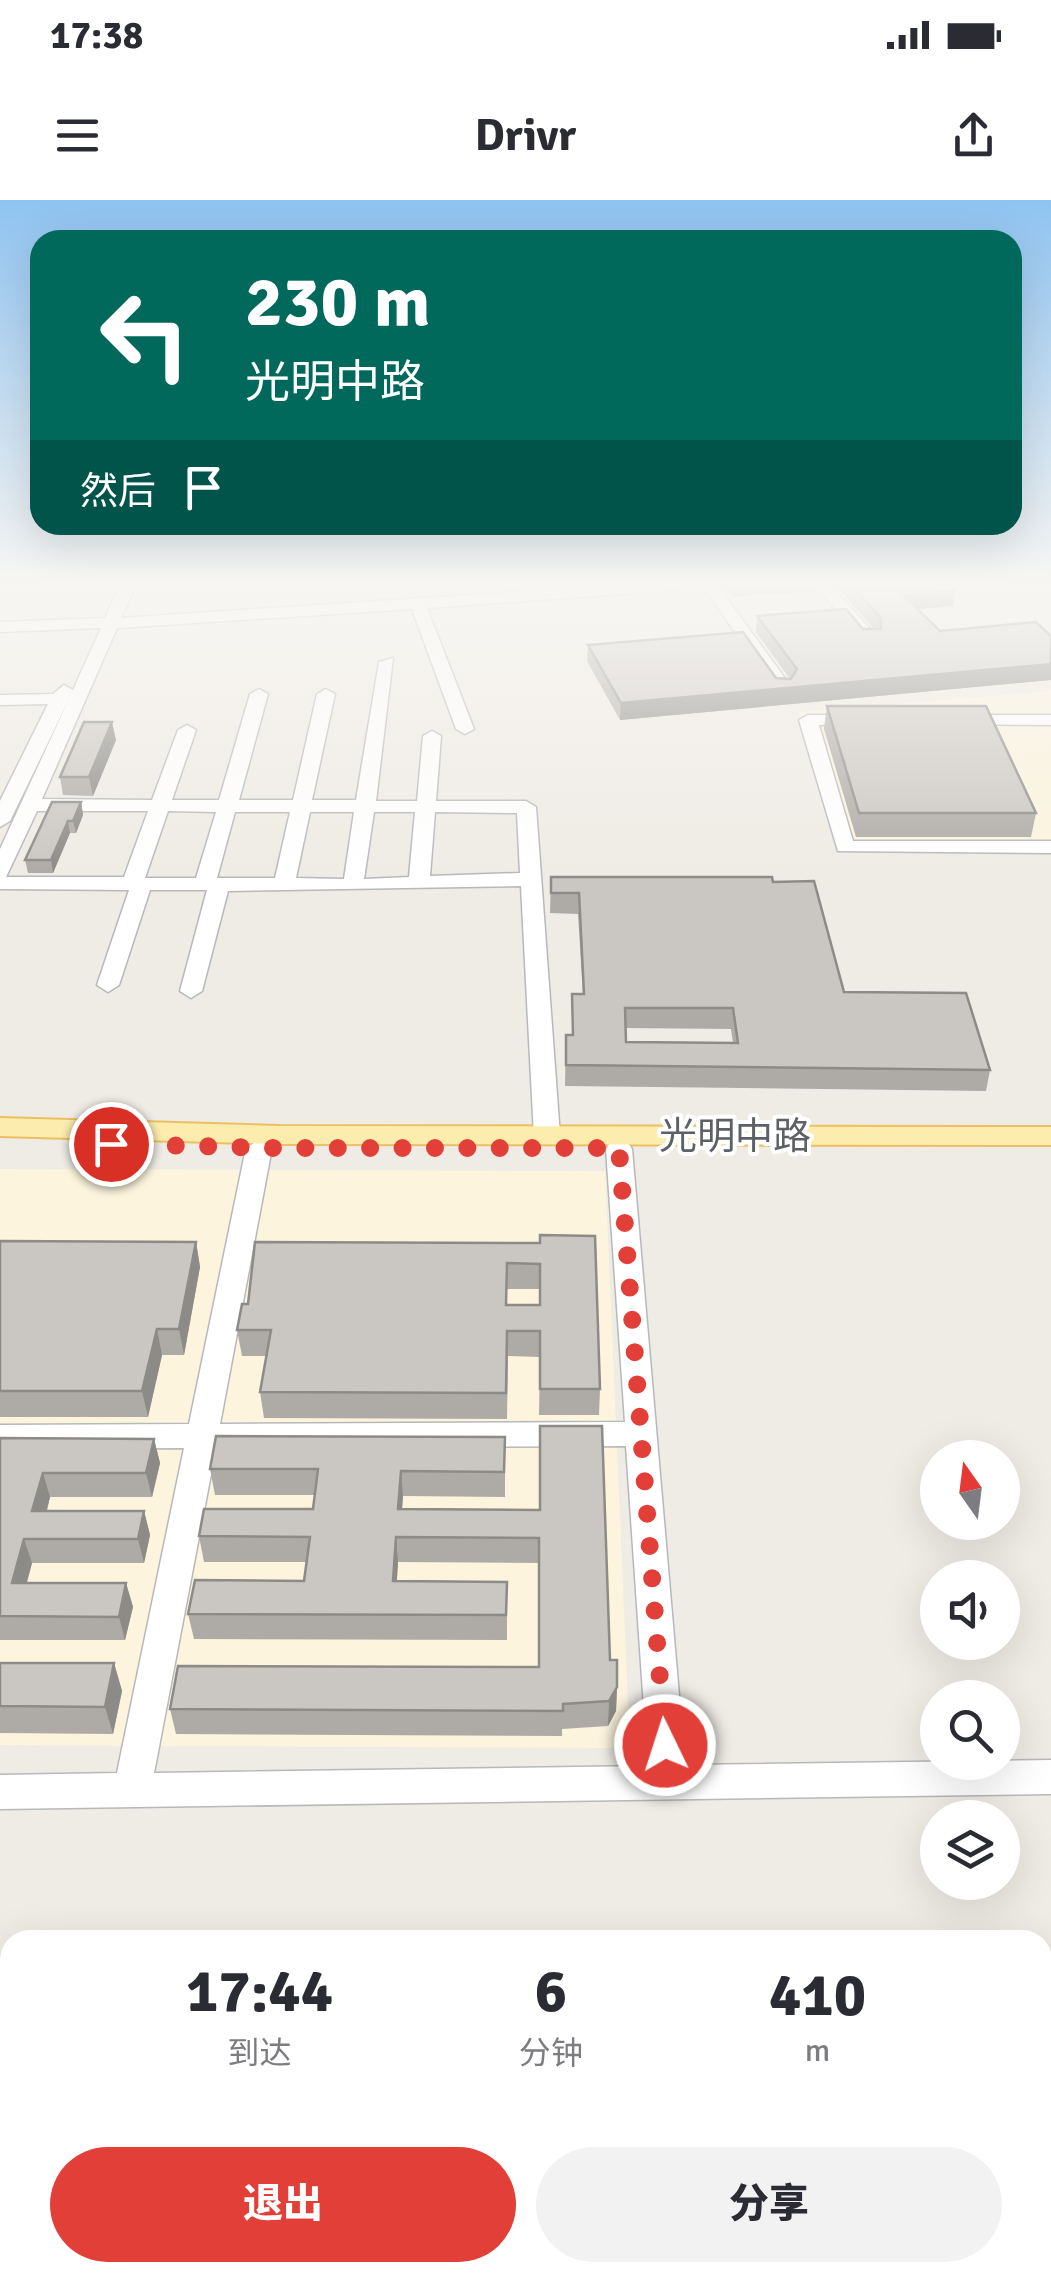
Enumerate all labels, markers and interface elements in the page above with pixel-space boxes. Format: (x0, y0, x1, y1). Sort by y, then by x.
text: 17:38 (50, 12, 143, 59)
icon: menu (50, 108, 105, 163)
text: Drivr (475, 108, 576, 163)
icon: share (946, 108, 1001, 163)
text: 230 m (245, 259, 430, 345)
icon: left (80, 270, 210, 400)
text: 光明中路 (245, 355, 425, 410)
icon: arrive (176, 460, 231, 515)
text: 然后 (80, 468, 156, 515)
pin (69, 1102, 154, 1187)
street label: 光明中路 (659, 1113, 811, 1160)
icon: arrive (84, 1117, 139, 1172)
north arrow (920, 1440, 1020, 1540)
map controls (920, 1440, 1020, 1900)
button: sound (920, 1560, 1020, 1660)
button: search (920, 1680, 1020, 1780)
position arrow (613, 1693, 717, 1797)
button: layers (920, 1800, 1020, 1900)
text: 17:44 (186, 1955, 333, 2029)
text: 6 (535, 1955, 567, 2029)
text: 410 (769, 1959, 866, 2033)
text: m (805, 2031, 830, 2070)
text: 到达 (228, 2034, 292, 2073)
text: 分钟 (519, 2034, 583, 2073)
button: 退出 (50, 2147, 516, 2262)
button: 分享 (536, 2147, 1002, 2262)

